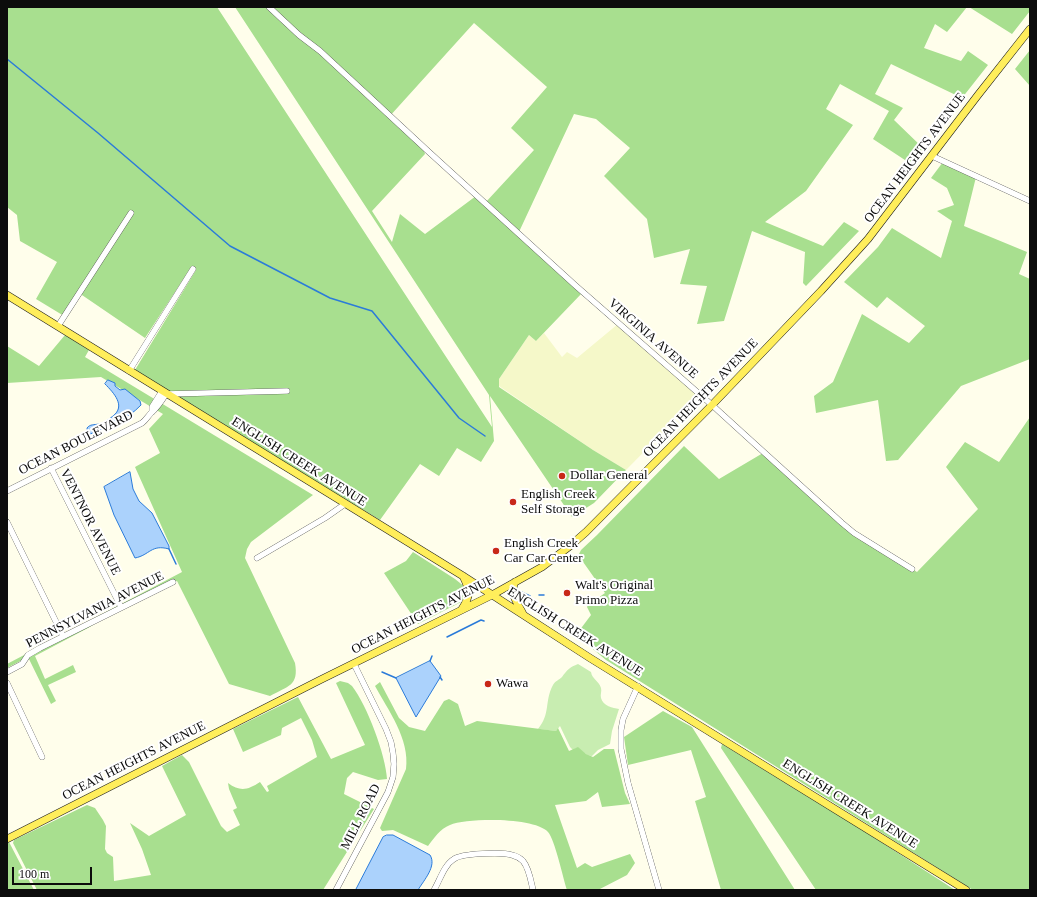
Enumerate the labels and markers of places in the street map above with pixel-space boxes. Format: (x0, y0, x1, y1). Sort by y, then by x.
place label: Dollar General (570, 468, 648, 484)
marker: Dollar General (557, 471, 567, 481)
place label: English Creek Self Storage (521, 487, 595, 518)
marker: English Creek Self Storage (508, 497, 518, 507)
place label: English Creek Car Car Center (504, 536, 583, 567)
marker: English Creek Car Car Center (491, 546, 501, 556)
place label: Walt's Original Primo Pizza (575, 578, 653, 609)
marker: Walt's Original Primo Pizza (562, 588, 572, 598)
place label: Wawa (496, 676, 528, 692)
marker: Wawa (483, 679, 493, 689)

